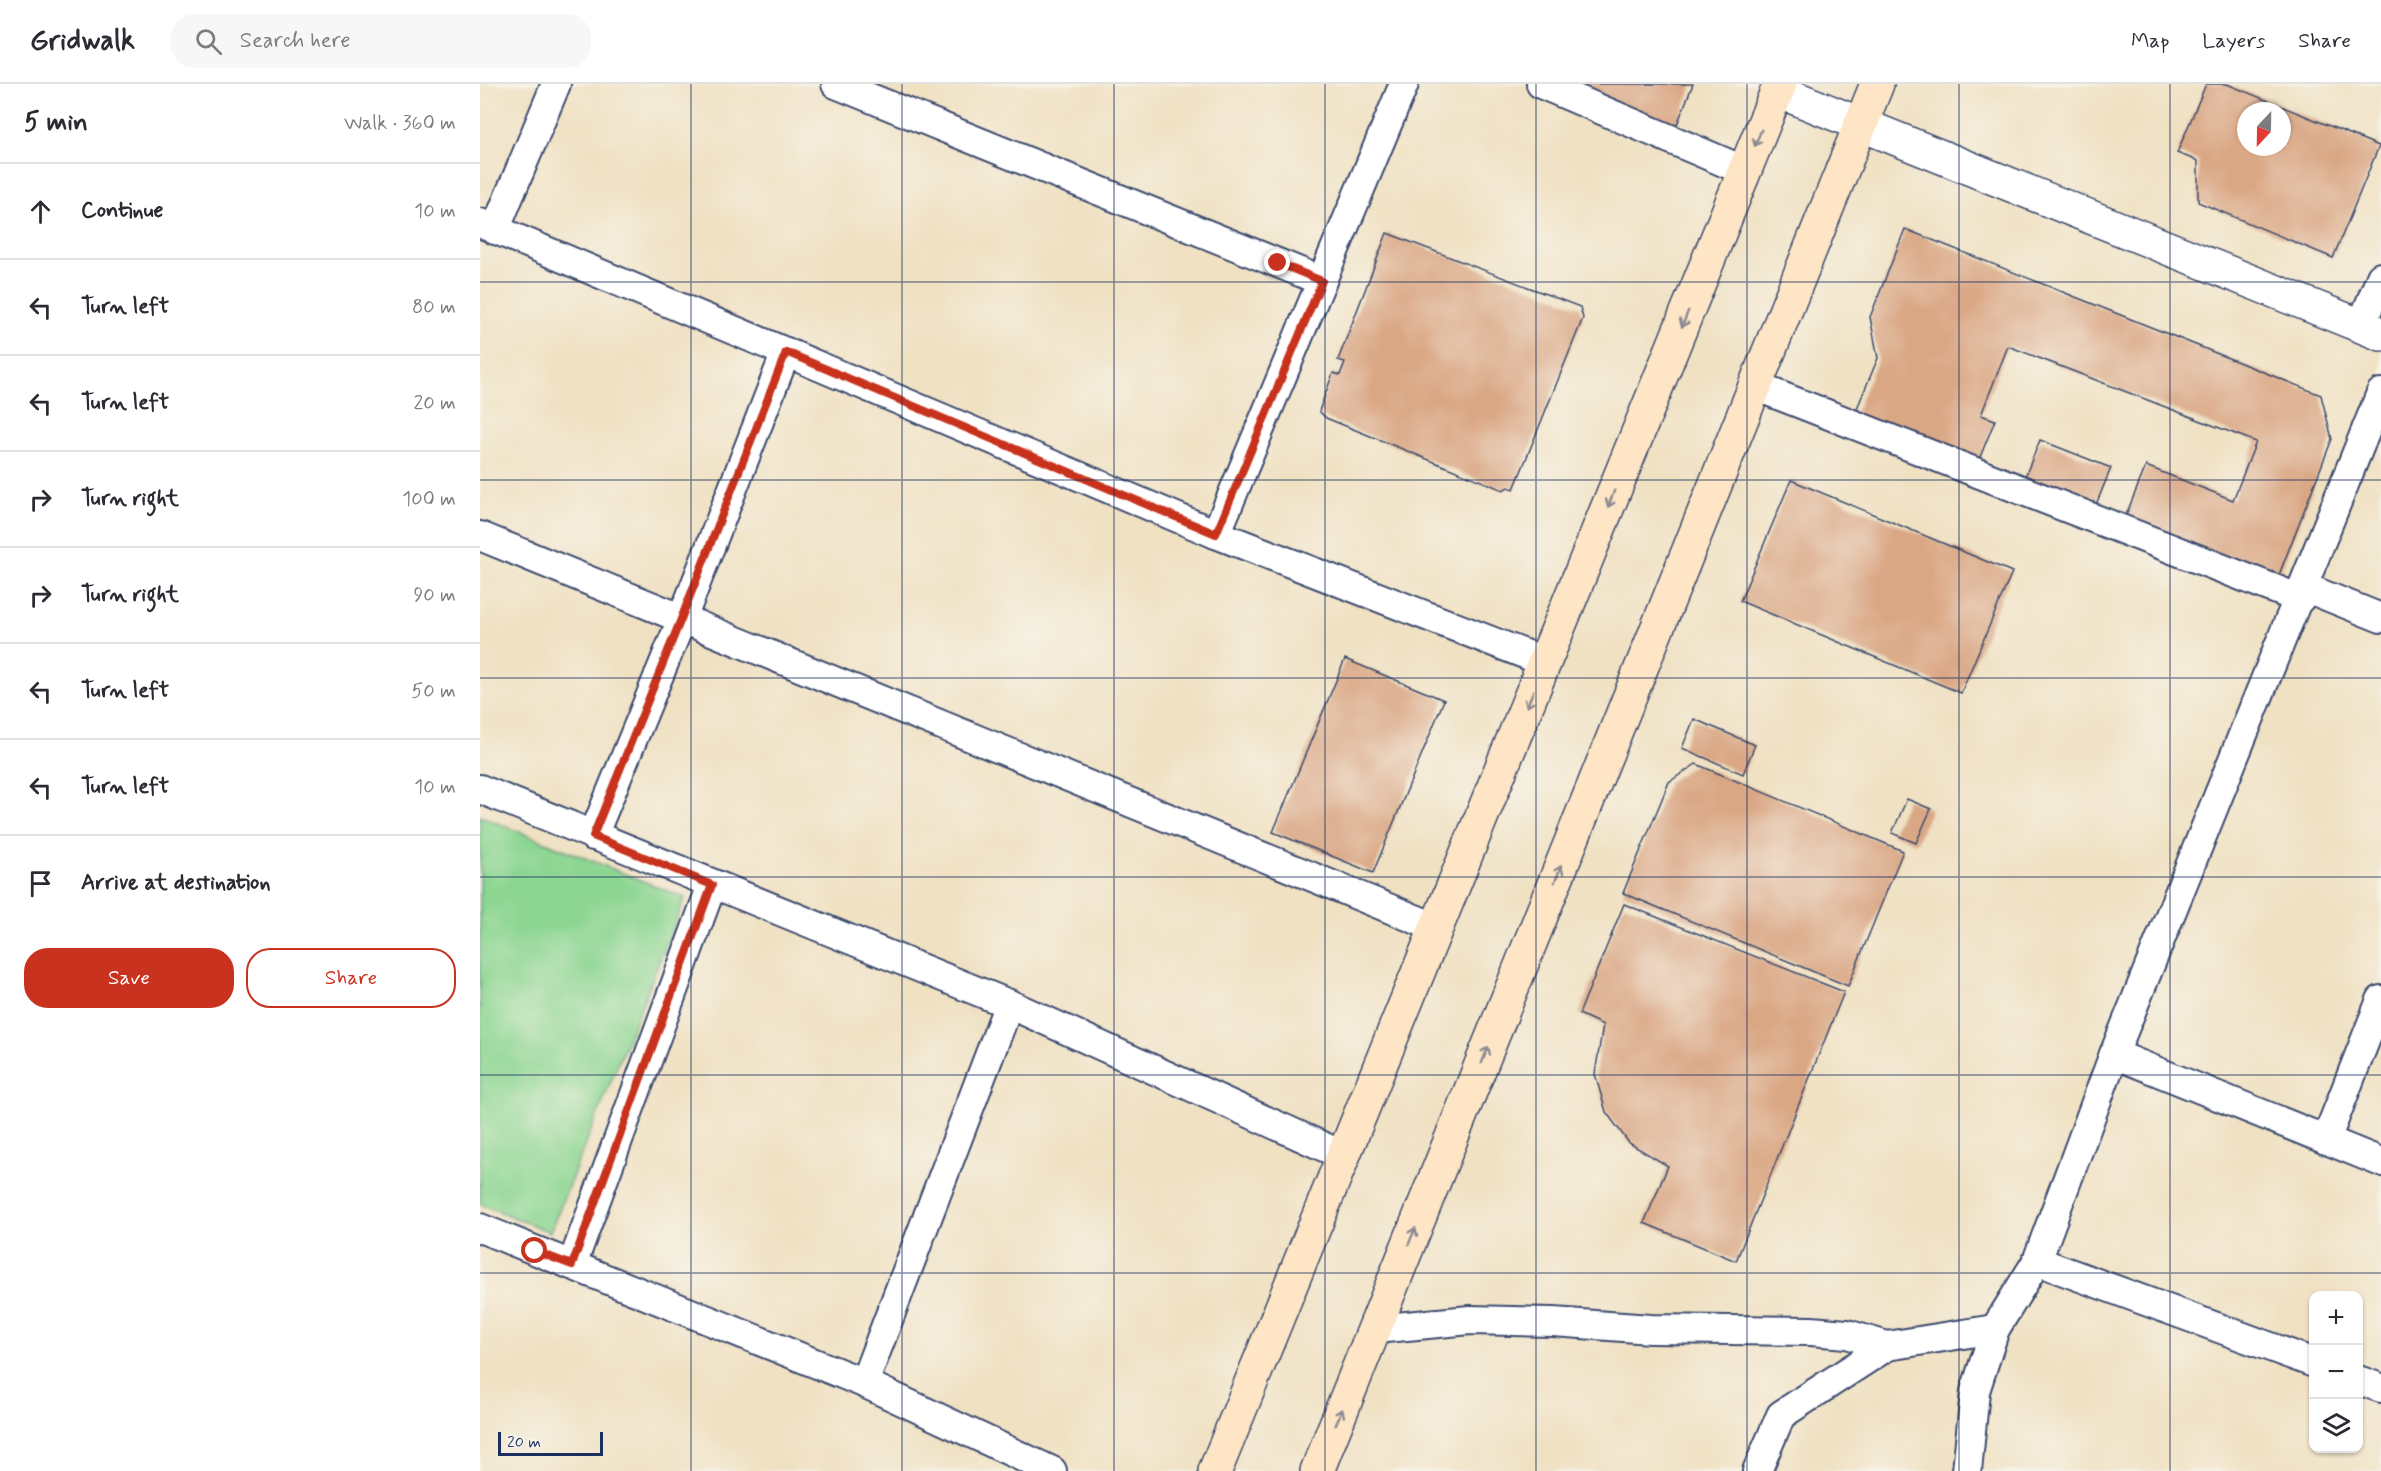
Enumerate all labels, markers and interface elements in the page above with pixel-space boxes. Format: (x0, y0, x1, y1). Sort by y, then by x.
search box (171, 14, 591, 68)
text: Gridwalk (30, 23, 135, 60)
icon: search (192, 25, 225, 58)
text: Search here (240, 27, 351, 55)
text: Map (2131, 27, 2169, 55)
text: Layers (2202, 27, 2265, 55)
text: Share (2298, 27, 2351, 55)
north arrow (2237, 102, 2291, 156)
text: 5 min (24, 106, 88, 140)
text: Walk · 360 m (344, 110, 456, 137)
one-way arrow (1752, 128, 1763, 147)
icon: ahead (24, 195, 57, 228)
text: Continue (81, 197, 163, 225)
text: 10 m (414, 198, 456, 225)
route end (1264, 249, 1290, 275)
icon: left (24, 291, 57, 324)
text: Turn left (81, 293, 169, 321)
text: 80 m (412, 294, 456, 321)
one-way arrow (1679, 309, 1690, 327)
icon: left (24, 387, 57, 420)
text: Turn left (81, 389, 169, 417)
text: 20 m (413, 390, 456, 417)
icon: right (24, 483, 57, 516)
text: Turn right (81, 485, 179, 513)
text: 100 m (402, 486, 456, 513)
one-way arrow (1605, 490, 1616, 508)
icon: right (24, 579, 57, 612)
text: Turn right (81, 581, 179, 609)
text: 90 m (413, 582, 456, 609)
icon: left (24, 675, 57, 708)
text: Turn left (81, 677, 169, 705)
text: 50 m (411, 678, 456, 705)
one-way arrow (1524, 690, 1535, 708)
icon: left (24, 771, 57, 804)
text: Turn left (81, 773, 169, 801)
text: 10 m (414, 774, 456, 801)
one-way arrow (1553, 866, 1564, 884)
icon: arrive (24, 867, 57, 900)
text: Arrive at destination (81, 869, 271, 897)
button: Save (24, 948, 234, 1008)
button: Share (246, 948, 456, 1008)
one-way arrow (1480, 1046, 1491, 1065)
one-way arrow (1407, 1227, 1418, 1246)
route start (521, 1237, 547, 1263)
map controls (2309, 1291, 2363, 1453)
button: + (2309, 1291, 2363, 1345)
button: − (2309, 1345, 2363, 1399)
button: layers (2309, 1399, 2363, 1453)
one-way arrow (1334, 1408, 1345, 1427)
scale bar (498, 1429, 603, 1456)
text: 20 m (507, 1432, 541, 1453)

